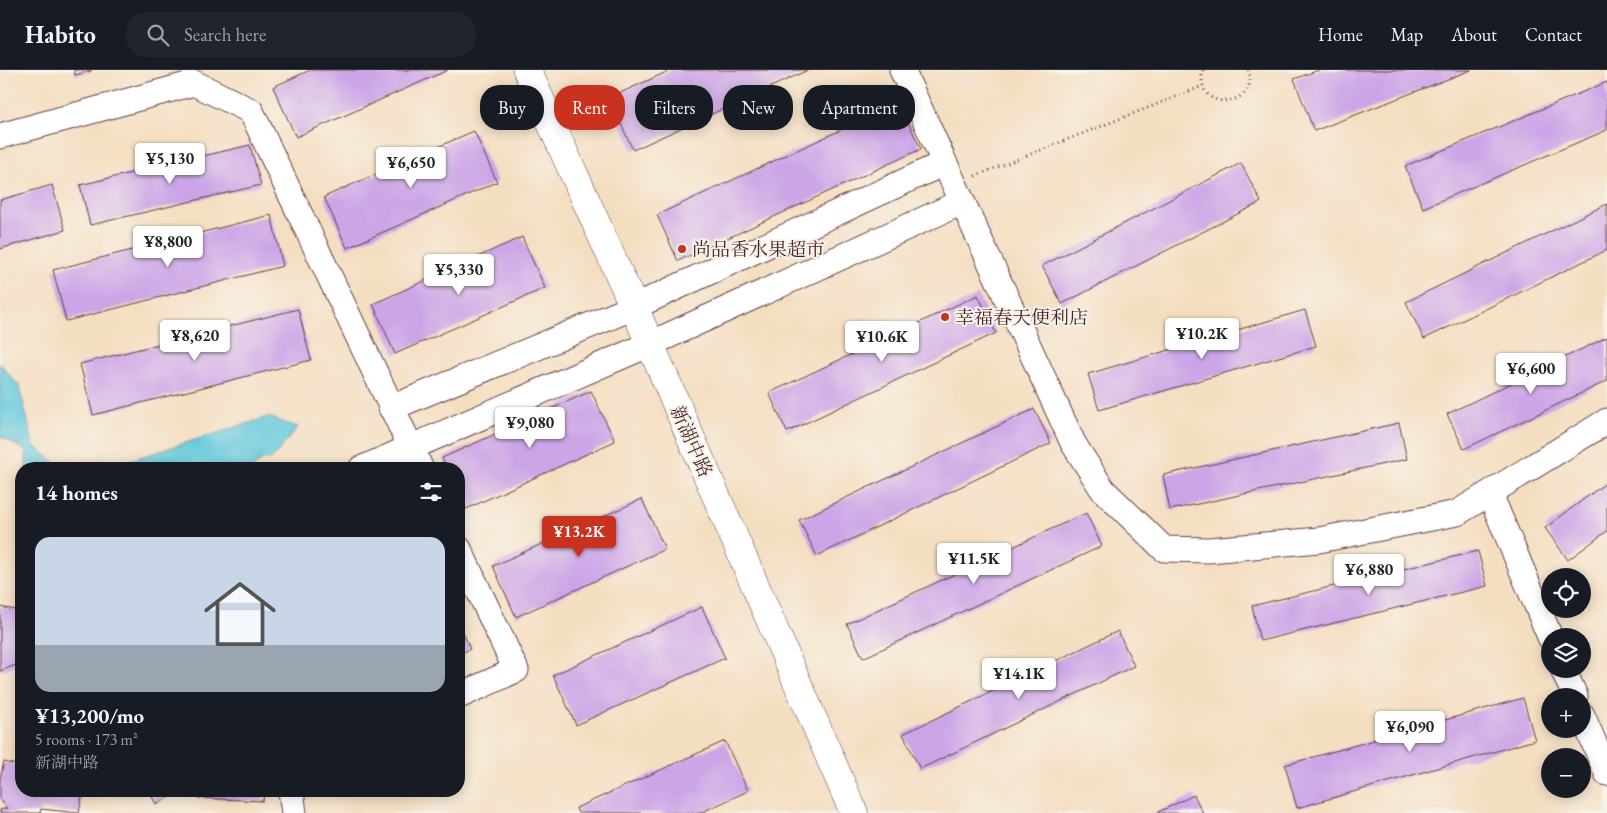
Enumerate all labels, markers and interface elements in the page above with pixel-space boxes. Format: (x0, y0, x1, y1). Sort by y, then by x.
search box (126, 12, 476, 57)
text: Habito (25, 19, 96, 50)
icon: search (144, 21, 172, 49)
text: Search here (184, 22, 266, 47)
text: Home (1318, 23, 1363, 46)
text: Map (1391, 23, 1423, 46)
text: About (1451, 23, 1497, 46)
text: Contact (1525, 23, 1582, 46)
chip: Buy (480, 85, 544, 130)
chip: Rent (554, 85, 625, 130)
chip: Filters (635, 85, 713, 130)
chip: New (723, 85, 793, 130)
chip: Apartment (803, 85, 915, 130)
pin: ¥5,130 (129, 142, 211, 185)
pin: ¥6,650 (370, 146, 452, 189)
text: ¥5,130 (146, 148, 194, 169)
text: ¥6,650 (387, 152, 435, 173)
pin: ¥8,800 (127, 226, 209, 268)
text: ¥8,800 (144, 231, 192, 252)
place label: 尚品香水果超市 (692, 237, 825, 262)
marker: 尚品香水果超市 (676, 243, 688, 255)
pin: ¥5,330 (418, 254, 500, 296)
text: ¥5,330 (435, 259, 483, 280)
place label: 幸福春天便利店 (955, 305, 1088, 330)
marker: 幸福春天便利店 (939, 311, 951, 323)
pin: ¥10.2K (1161, 318, 1243, 360)
pin: ¥8,620 (154, 320, 236, 362)
pin: ¥10.6K (841, 320, 923, 363)
text: ¥10.2K (1176, 323, 1228, 344)
text: ¥8,620 (171, 325, 219, 346)
text: ¥10.6K (856, 326, 908, 347)
pin: ¥6,600 (1490, 352, 1572, 395)
text: ¥6,600 (1507, 358, 1555, 379)
street label: 新湖中路 (665, 401, 718, 481)
pin: ¥9,080 (489, 406, 571, 449)
text: ¥9,080 (506, 412, 554, 433)
icon: filters (417, 478, 445, 506)
text: 14 homes (35, 479, 118, 506)
pin: ¥13.2K (538, 516, 620, 558)
text: ¥13.2K (553, 521, 605, 542)
pin: ¥11.5K (933, 542, 1015, 585)
text: ¥11.5K (948, 548, 1000, 569)
pin: ¥6,880 (1328, 554, 1410, 596)
text: ¥6,880 (1345, 559, 1393, 580)
map controls (1541, 568, 1591, 798)
button: locate (1541, 568, 1591, 618)
icon: home (195, 569, 285, 659)
button: layers (1541, 628, 1591, 678)
pin: ¥14.1K (978, 658, 1060, 700)
text: ¥14.1K (993, 663, 1045, 684)
button: + (1541, 688, 1591, 738)
text: ¥13,200/mo (35, 702, 144, 729)
pin: ¥6,090 (1369, 710, 1451, 753)
text: ¥6,090 (1386, 716, 1434, 737)
text: 5 rooms · 173 m² (35, 729, 138, 750)
button: − (1541, 748, 1591, 798)
text: 新湖中路 (35, 752, 99, 773)

